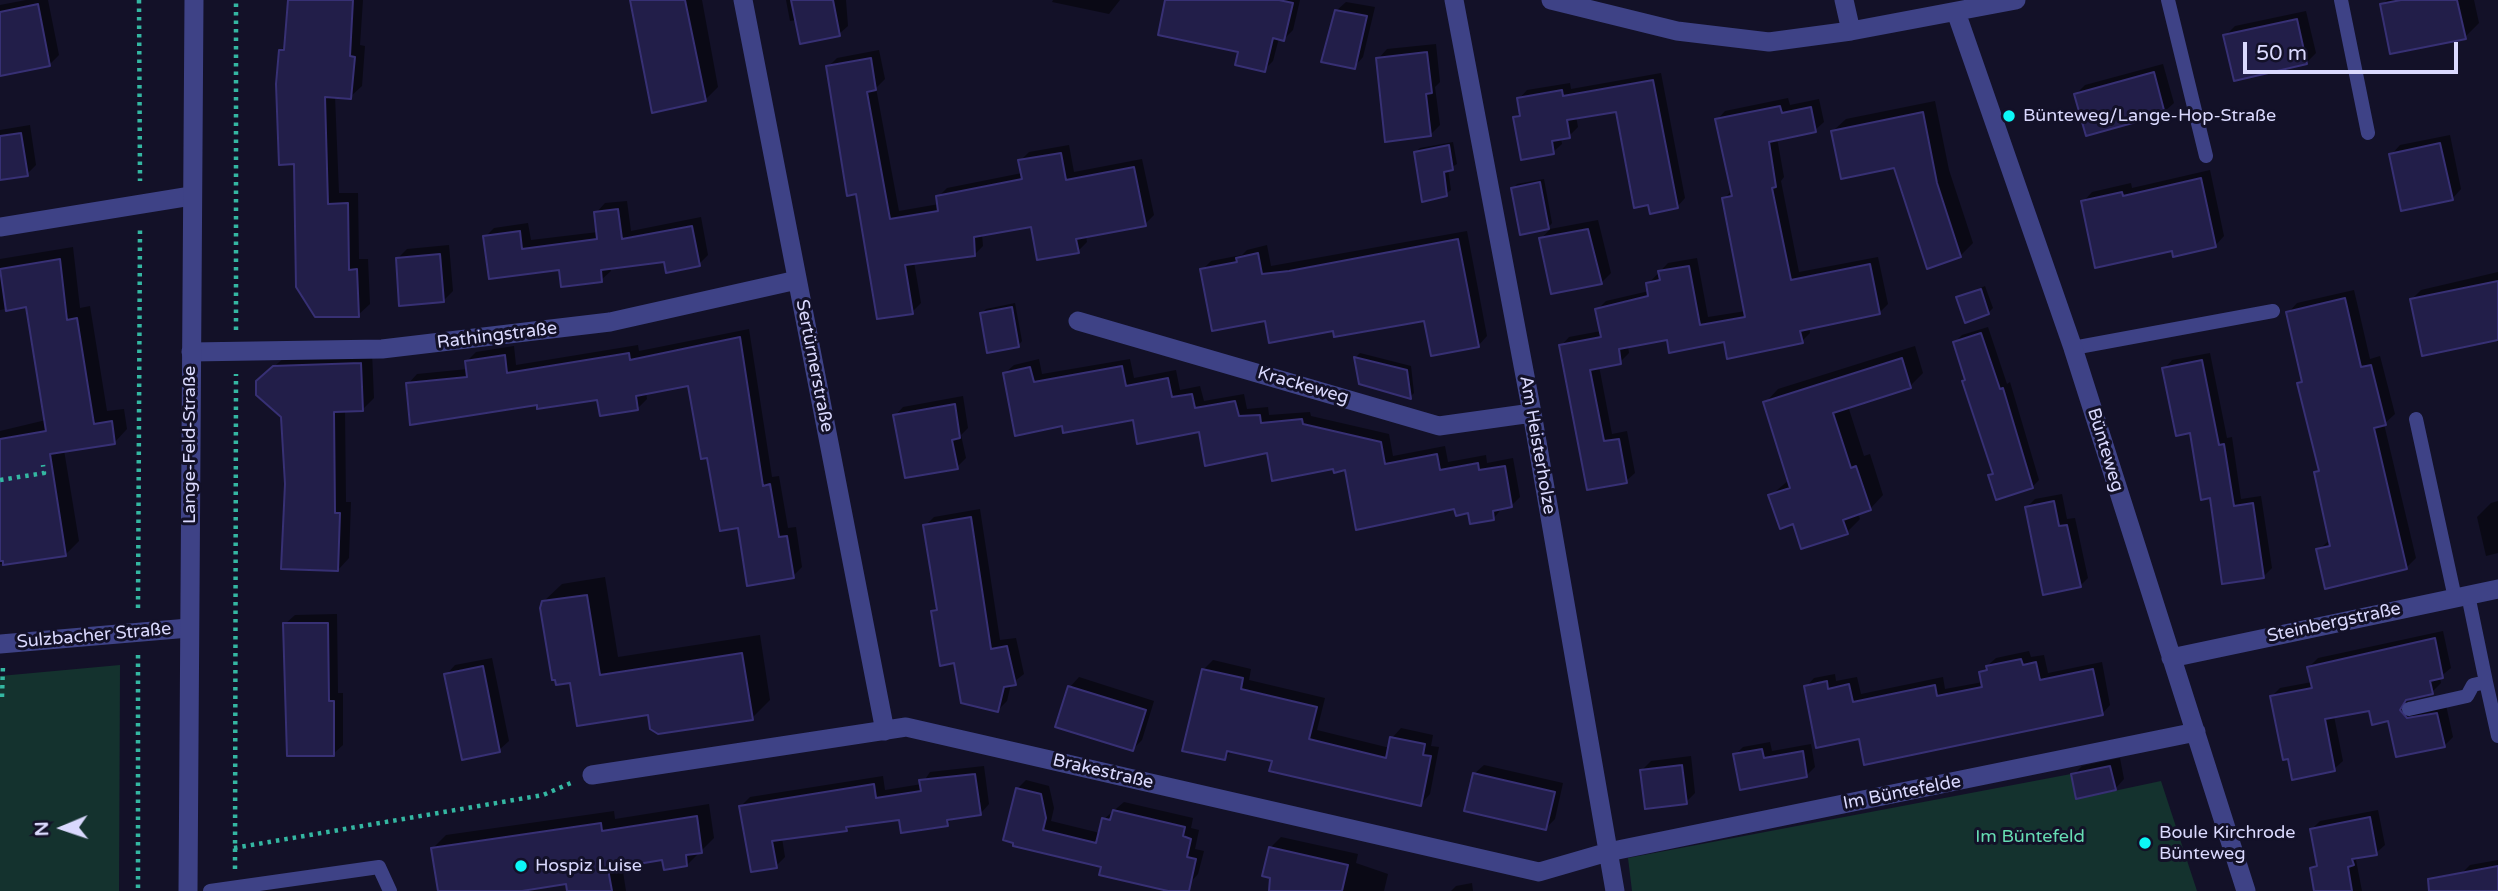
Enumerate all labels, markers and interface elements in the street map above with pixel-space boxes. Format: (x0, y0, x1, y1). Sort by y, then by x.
scale bar (2246, 28, 2461, 72)
text: 50 m (2256, 41, 2307, 66)
place label: Bünteweg/Lange-Hop-Straße (2023, 105, 2276, 127)
marker: Bünteweg/Lange-Hop-Straße (2001, 108, 2017, 124)
street label: Sertürnerstraße (791, 298, 837, 434)
street label: Rathingstraße (436, 318, 558, 354)
street label: Krackeweg (1255, 363, 1351, 409)
street label: Lange-Feld-Straße (179, 366, 201, 524)
street label: Am Heisterholze (1514, 374, 1560, 516)
street label: Bünteweg (2082, 405, 2128, 495)
street label: Steinbergstraße (2265, 598, 2403, 648)
street label: Sulzbacher Straße (16, 618, 172, 654)
street label: Brakestraße (1050, 750, 1156, 794)
street label: Im Büntefelde (1841, 771, 1963, 815)
north arrow (28, 793, 98, 863)
text: N (31, 821, 53, 837)
place label: Boule Kirchrode Bünteweg (2159, 822, 2295, 864)
park label: Im Büntefeld (1975, 826, 2085, 848)
marker: Boule Kirchrode Bünteweg (2137, 835, 2153, 851)
place label: Hospiz Luise (535, 855, 642, 877)
marker: Hospiz Luise (513, 858, 529, 874)

